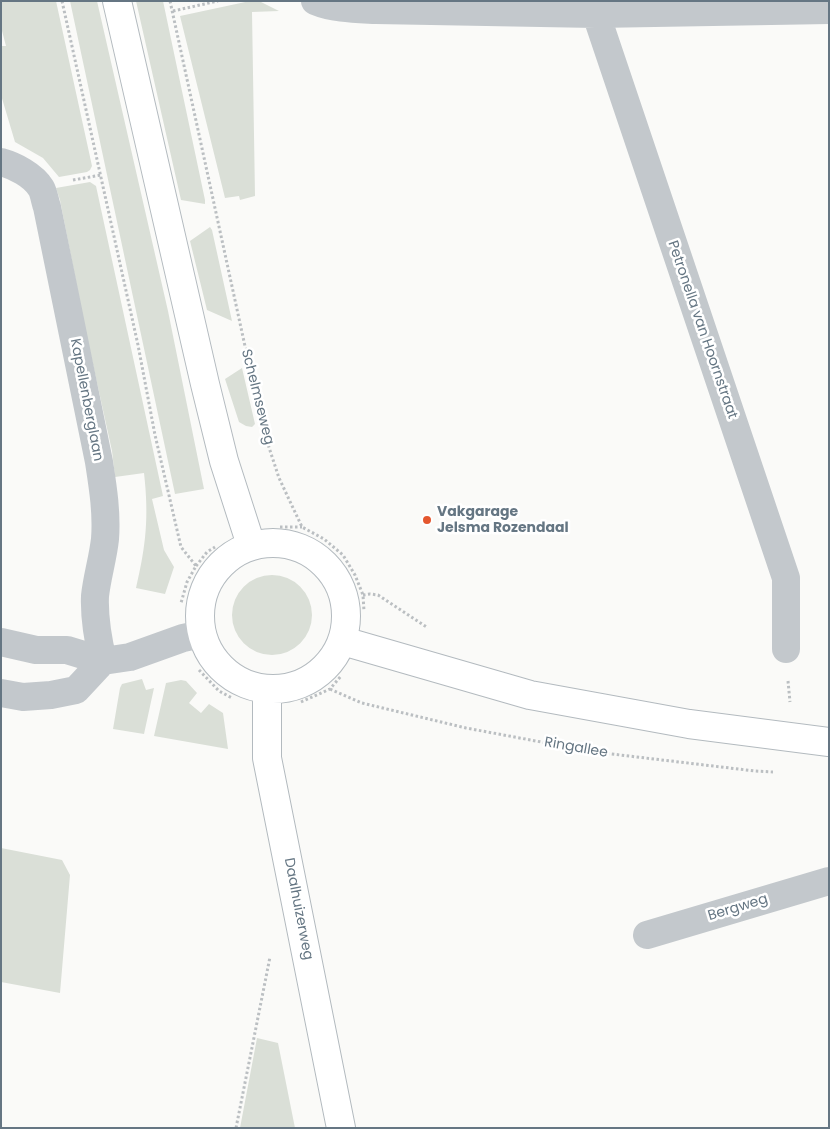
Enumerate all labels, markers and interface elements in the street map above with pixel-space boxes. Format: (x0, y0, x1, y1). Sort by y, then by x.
street label: Petronella van Hoornstraat (664, 239, 740, 421)
street label: Kapellenberglaan (66, 337, 106, 463)
street label: Schelmseweg (237, 348, 277, 446)
place label: Vakgarage Jelsma Rozendaal (437, 504, 569, 536)
marker: Vakgarage Jelsma Rozendaal (421, 514, 433, 526)
street label: Ringallee (543, 734, 609, 762)
street label: Daalhuizerweg (280, 857, 316, 961)
street label: Bergweg (706, 891, 770, 925)

